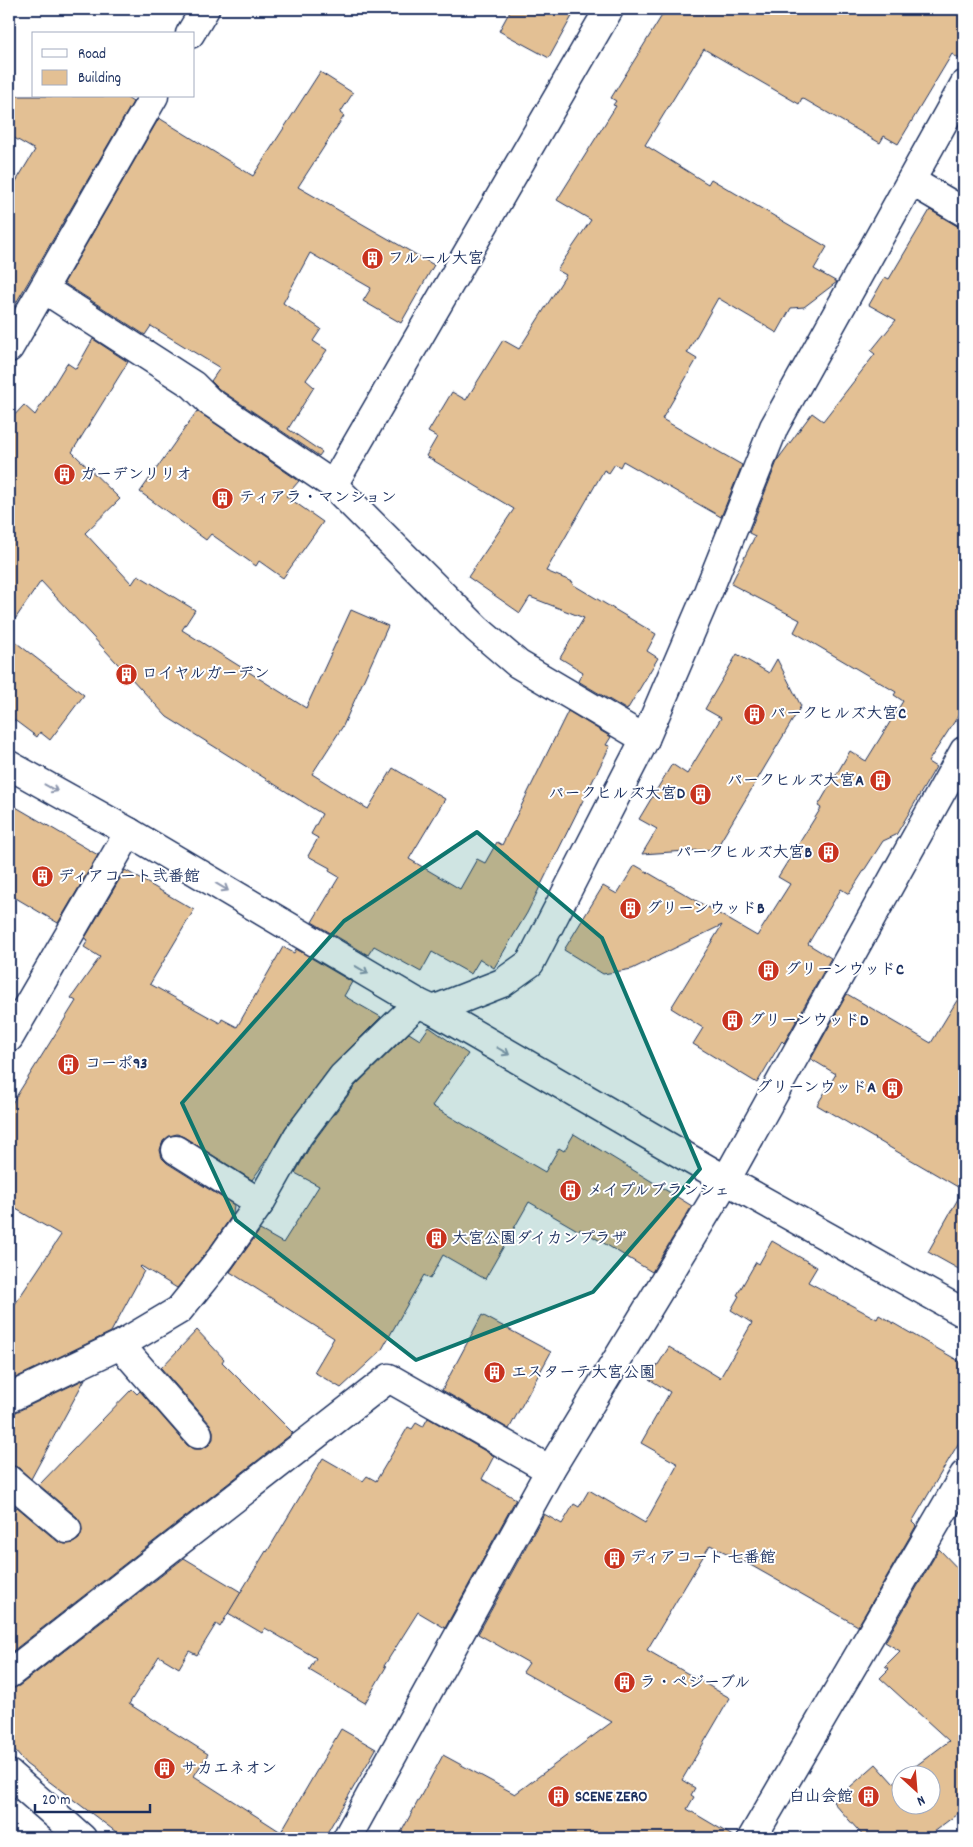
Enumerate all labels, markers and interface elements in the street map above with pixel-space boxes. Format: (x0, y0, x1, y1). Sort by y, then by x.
legend (32, 32, 195, 98)
text: Road (78, 44, 106, 66)
text: Building (78, 68, 121, 90)
building icon: フルール大宮 (360, 247, 384, 271)
place label: フルール大宮 (388, 248, 484, 271)
building icon: ガーデンリリオ (52, 463, 76, 487)
place label: ガーデンリリオ (80, 464, 192, 487)
building icon: ティアラ・マンション (211, 486, 235, 510)
place label: ティアラ・マンション (239, 487, 397, 510)
building icon: ロイヤルガーデン (114, 662, 138, 686)
place label: ロイヤルガーデン (142, 663, 270, 686)
building icon: パークヒルズ大宮C (742, 702, 766, 726)
place label: パークヒルズ大宮C (770, 703, 906, 726)
building icon: パークヒルズ大宮A (868, 769, 892, 793)
place label: パークヒルズ大宮A (727, 770, 864, 793)
building icon: パークヒルズ大宮D (689, 782, 713, 806)
place label: パークヒルズ大宮D (548, 783, 686, 806)
one-way arrow (44, 784, 58, 794)
building icon: パークヒルズ大宮B (816, 841, 840, 865)
place label: パークヒルズ大宮B (676, 842, 812, 865)
building icon: ディアコート弐番館 (30, 865, 54, 889)
place label: ディアコート弐番館 (58, 866, 200, 889)
one-way arrow (215, 883, 229, 893)
building icon: グリーンウッドB (618, 897, 642, 921)
place label: グリーンウッドB (646, 898, 765, 921)
building icon: グリーンウッドC (757, 958, 781, 982)
place label: グリーンウッドC (785, 959, 904, 982)
one-way arrow (355, 966, 369, 976)
building icon: グリーンウッドD (721, 1009, 745, 1033)
place label: グリーンウッドD (749, 1010, 869, 1033)
one-way arrow (495, 1047, 510, 1056)
building icon: コーポ93 (57, 1052, 81, 1076)
place label: コーポ93 (85, 1053, 147, 1076)
building icon: グリーンウッドA (880, 1076, 904, 1100)
place label: グリーンウッドA (756, 1077, 876, 1100)
building icon: メイプルブランシェ (559, 1179, 583, 1203)
place label: メイプルブランシェ (587, 1180, 730, 1203)
building icon: 大宮公園ダイカンプラザ (424, 1227, 448, 1251)
place label: 大宮公園ダイカンプラザ (452, 1228, 627, 1251)
building icon: エスターテ大宮公園 (483, 1361, 507, 1385)
place label: エスターテ大宮公園 (511, 1362, 655, 1385)
building icon: ディアコート 七番館 (602, 1546, 626, 1570)
place label: ディアコート 七番館 (630, 1547, 776, 1570)
building icon: ラ・ペジーブル (612, 1671, 636, 1695)
place label: ラ・ペジーブル (640, 1672, 750, 1695)
building icon: サカエネオン (153, 1757, 177, 1781)
place label: サカエネオン (181, 1758, 277, 1781)
north arrow (890, 1764, 940, 1814)
scale bar (35, 1782, 150, 1814)
building icon: SCENE ZERO (547, 1785, 571, 1809)
building icon: 白山会館 (857, 1785, 881, 1809)
place label: SCENE ZERO (575, 1786, 647, 1809)
place label: 白山会館 (789, 1786, 853, 1809)
text: N (913, 1789, 928, 1810)
text: 20 m (42, 1790, 70, 1812)

